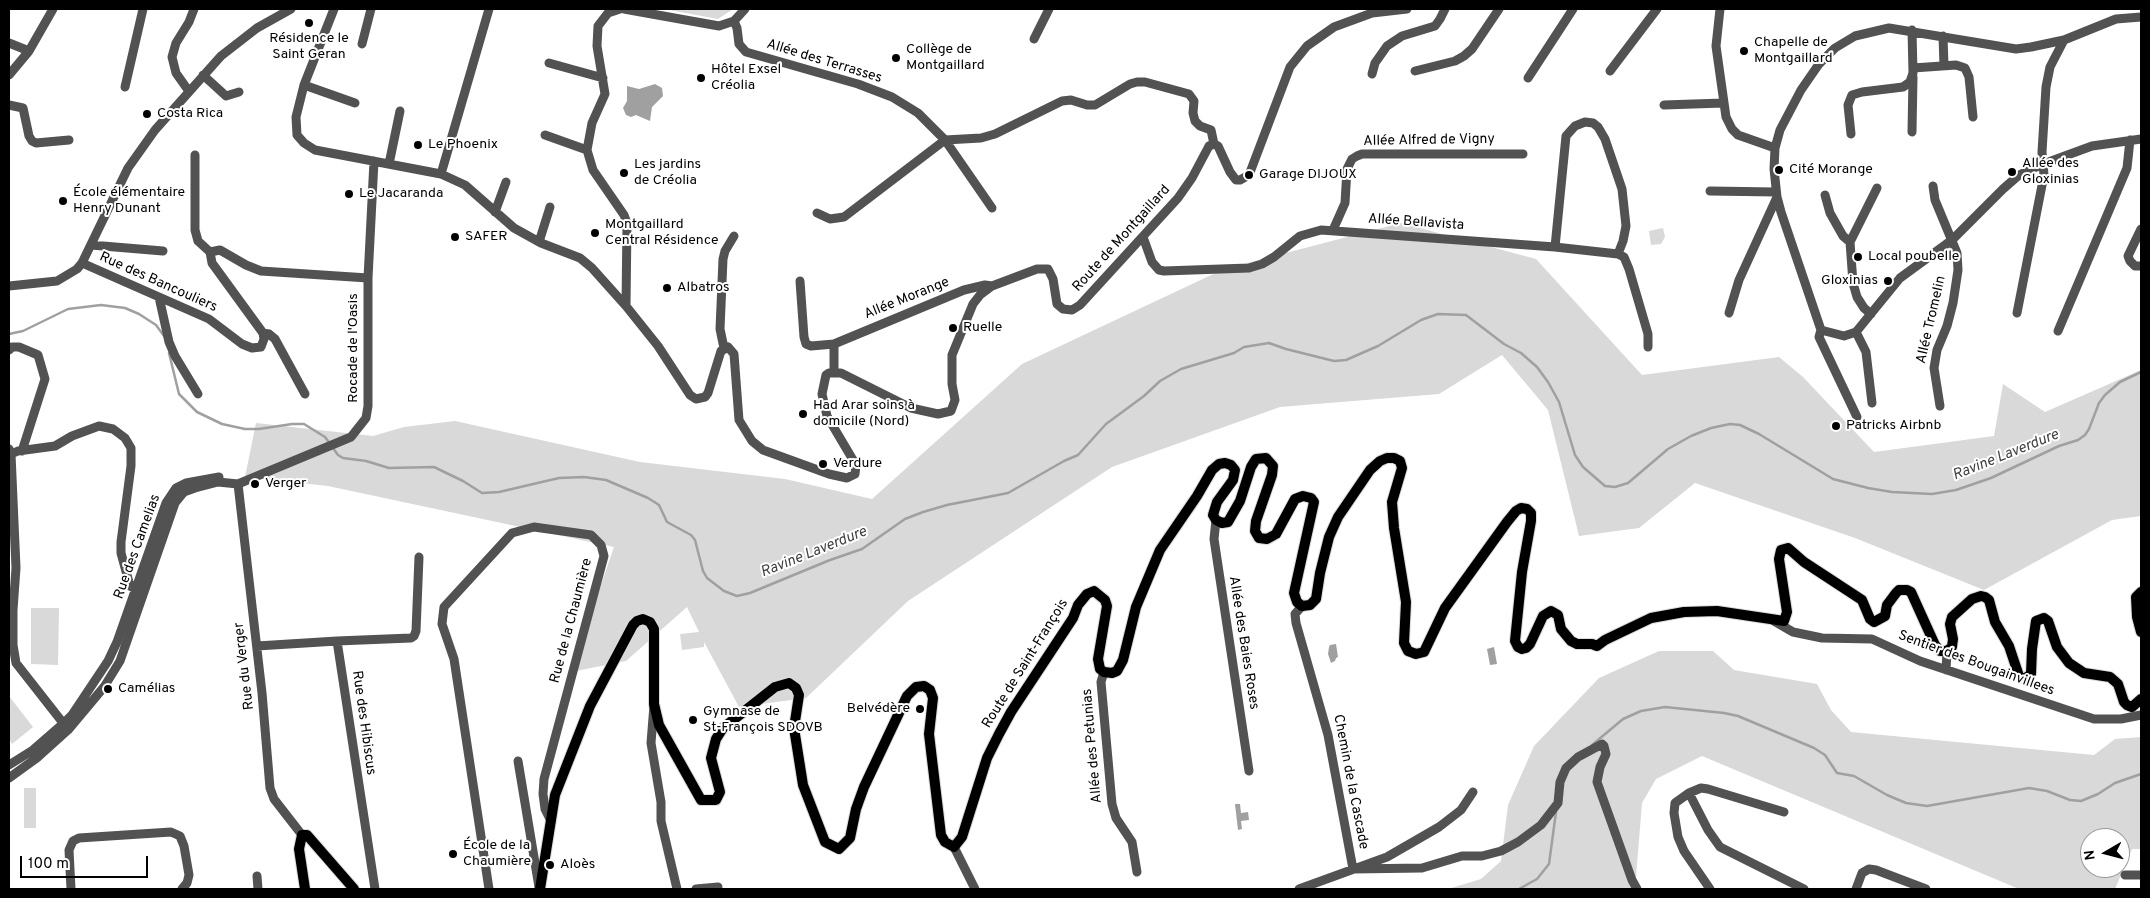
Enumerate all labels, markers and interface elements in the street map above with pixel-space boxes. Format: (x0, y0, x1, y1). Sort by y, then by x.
marker: Résidence le Saint Geran (303, 17, 315, 29)
place label: Résidence le Saint Geran (269, 31, 349, 64)
place label: Chapelle de Montgaillard (1754, 35, 1833, 68)
street label: Allée des Terrasses (764, 36, 884, 88)
place label: Collège de Montgaillard (906, 42, 985, 74)
marker: Chapelle de Montgaillard (1738, 45, 1750, 57)
marker: Collège de Montgaillard (890, 52, 902, 64)
place label: Hôtel Exsel Créolia (711, 62, 781, 94)
marker: Hôtel Exsel Créolia (695, 72, 707, 84)
place label: Costa Rica (157, 106, 223, 122)
marker: Costa Rica (141, 108, 153, 120)
street label: Allée Alfred de Vigny (1363, 131, 1495, 151)
place label: Le Phoenix (428, 137, 498, 153)
marker: Le Phoenix (412, 139, 424, 151)
place label: Allée des Gloxinias (2022, 156, 2079, 188)
place label: Les jardins de Créolia (634, 157, 701, 190)
place label: Cité Morange (1789, 162, 1873, 178)
marker: Cité Morange (1773, 164, 1785, 176)
marker: Allée des Gloxinias (2006, 166, 2018, 178)
marker: Les jardins de Créolia (618, 167, 630, 179)
place label: Garage DIJOUX (1259, 167, 1357, 183)
marker: Garage DIJOUX (1243, 169, 1255, 181)
street label: Route de Montgaillard (1070, 182, 1174, 296)
place label: École élémentaire Henry Dunant (73, 185, 185, 218)
place label: Le Jacaranda (359, 186, 443, 202)
marker: Le Jacaranda (343, 188, 355, 200)
marker: École élémentaire Henry Dunant (57, 195, 69, 207)
street label: Allée Bellavista (1367, 211, 1465, 235)
place label: Montgaillard Central Résidence (605, 217, 719, 250)
marker: Montgaillard Central Résidence (589, 227, 601, 239)
place label: SAFER (465, 229, 508, 245)
marker: SAFER (449, 231, 461, 243)
street label: Rue des Bancouliers (96, 249, 220, 317)
place label: Local poubelle (1868, 249, 1959, 265)
marker: Local poubelle (1852, 251, 1864, 263)
place label: Gloxinias (1821, 273, 1878, 289)
street label: Allée Morange (862, 274, 952, 324)
street label: Allée Tromelin (1914, 274, 1950, 366)
marker: Gloxinias (1882, 275, 1894, 287)
place label: Albatros (677, 280, 729, 296)
marker: Albatros (661, 282, 673, 294)
street label: Rocade de l'Oasis (346, 293, 362, 403)
place label: Ruelle (963, 320, 1002, 336)
marker: Ruelle (947, 322, 959, 334)
place label: Had Arar soins à domicile (Nord) (813, 398, 915, 431)
marker: Had Arar soins à domicile (Nord) (797, 408, 809, 420)
place label: Patricks Airbnb (1846, 418, 1941, 434)
marker: Patricks Airbnb (1830, 420, 1842, 432)
water label: Ravine Laverdure (1950, 427, 2062, 485)
place label: Verdure (833, 456, 882, 472)
marker: Verdure (817, 458, 829, 470)
place label: Verger (265, 476, 306, 492)
marker: Verger (249, 478, 261, 490)
street label: Rue des Camelias (111, 492, 165, 602)
water label: Ravine Laverdure (758, 524, 870, 582)
street label: Rue de la Chaumière (547, 557, 597, 685)
street label: Allée des Baies Roses (1224, 575, 1262, 711)
street label: Route de Saint-François (979, 596, 1073, 732)
street label: Rue du Verger (231, 621, 259, 711)
street label: Sentier des Bougainvillees (1896, 628, 2056, 700)
street label: Rue des Hibiscus (347, 670, 379, 776)
place label: Camélias (118, 681, 175, 697)
marker: Camélias (102, 683, 114, 695)
street label: Allée des Petunias (1080, 688, 1106, 804)
place label: Belvédère (847, 701, 910, 717)
marker: Belvédère (914, 703, 926, 715)
place label: Gymnase de St-François SDOVB (703, 704, 823, 736)
street label: Chemin de la Cascade (1329, 713, 1371, 851)
marker: Gymnase de St-François SDOVB (687, 714, 699, 726)
north arrow (2080, 828, 2130, 878)
place label: École de la Chaumière (463, 838, 531, 870)
scale bar (22, 846, 150, 878)
marker: École de la Chaumière (447, 848, 459, 860)
text: N (2082, 849, 2100, 861)
text: 100 m (28, 855, 69, 874)
place label: Aloès (560, 857, 595, 873)
marker: Aloès (544, 859, 556, 871)

